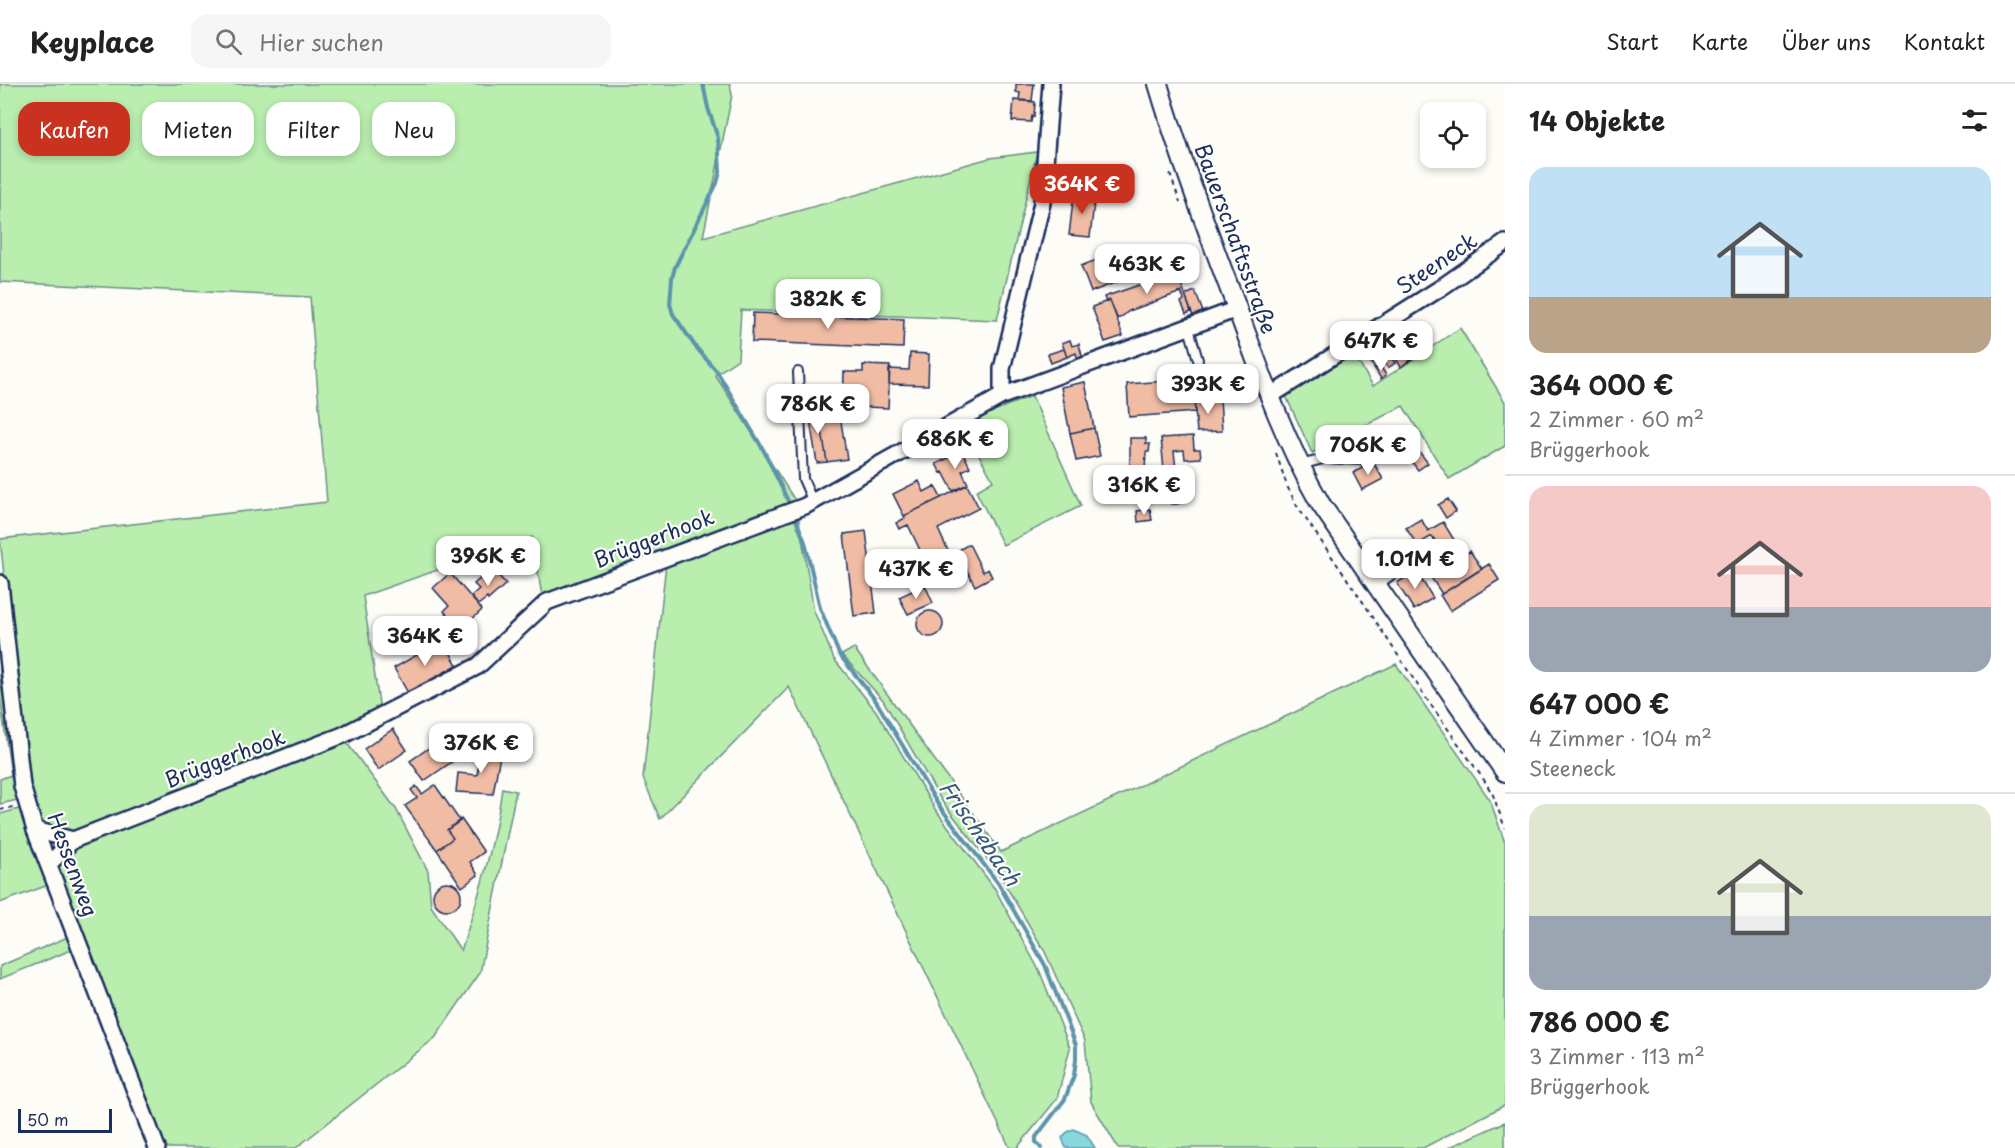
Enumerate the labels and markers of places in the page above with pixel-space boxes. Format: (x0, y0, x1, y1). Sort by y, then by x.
pin: 364K € (1033, 164, 1131, 215)
pin: 463K € (1098, 244, 1196, 295)
pin: 382K € (779, 279, 877, 330)
pin: 647K € (1332, 321, 1430, 372)
pin: 393K € (1159, 364, 1257, 415)
pin: 786K € (769, 384, 867, 435)
pin: 686K € (906, 419, 1004, 470)
pin: 706K € (1319, 425, 1417, 476)
pin: 316K € (1095, 465, 1193, 516)
pin: 396K € (439, 536, 537, 587)
pin: 1.01M € (1360, 539, 1470, 590)
pin: 437K € (867, 549, 965, 600)
pin: 364K € (376, 616, 474, 667)
pin: 376K € (432, 723, 530, 774)

